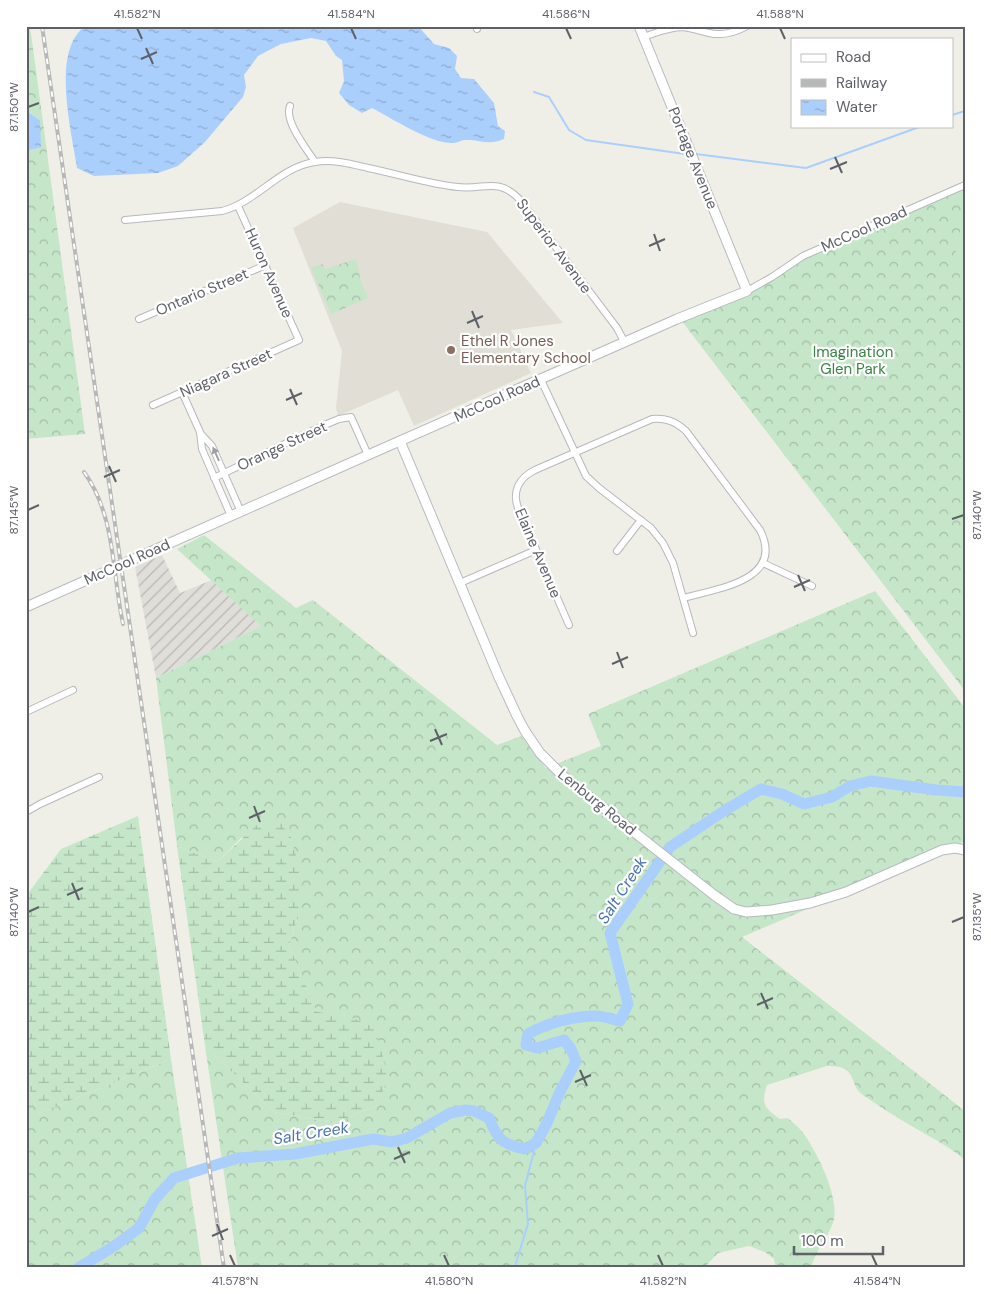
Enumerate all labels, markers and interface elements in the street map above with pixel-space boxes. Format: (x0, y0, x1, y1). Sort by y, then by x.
text: 41.582°N (113, 6, 161, 22)
text: 41.584°N (327, 6, 375, 22)
text: 41.586°N (542, 6, 590, 22)
text: 41.588°N (756, 6, 804, 22)
legend (791, 38, 954, 128)
text: Road (836, 47, 871, 67)
text: Railway (836, 73, 888, 93)
text: 87.150°W (6, 82, 22, 132)
text: Water (836, 97, 878, 117)
street label: Portage Avenue (663, 104, 723, 212)
street label: Superior Avenue (512, 195, 596, 297)
street label: McCool Road (818, 201, 910, 257)
street label: Huron Avenue (240, 225, 298, 321)
street label: Ontario Street (153, 263, 251, 321)
place label: Ethel R Jones Elementary School (461, 331, 591, 368)
park label: Imagination Glen Park (813, 342, 893, 379)
street label: Niagara Street (177, 344, 275, 402)
marker: Ethel R Jones Elementary School (445, 344, 457, 356)
street label: McCool Road (451, 371, 543, 427)
street label: Orange Street (234, 416, 330, 476)
one-way arrow (211, 447, 219, 461)
text: 87.145°W (6, 485, 22, 534)
text: 87.140°W (969, 490, 985, 540)
street label: Elaine Avenue (510, 505, 566, 601)
street label: McCool Road (81, 534, 173, 590)
street label: Lenburg Road (554, 764, 640, 840)
water label: Salt Creek (592, 852, 652, 928)
text: 87.140°W (6, 887, 22, 937)
text: 87.135°W (969, 892, 985, 941)
water label: Salt Creek (272, 1117, 351, 1149)
scale bar (794, 1224, 882, 1256)
text: 100 m (801, 1231, 844, 1251)
text: 41.578°N (212, 1273, 258, 1289)
text: 41.580°N (425, 1273, 473, 1289)
text: 41.582°N (639, 1273, 687, 1289)
text: 41.584°N (853, 1273, 901, 1289)

